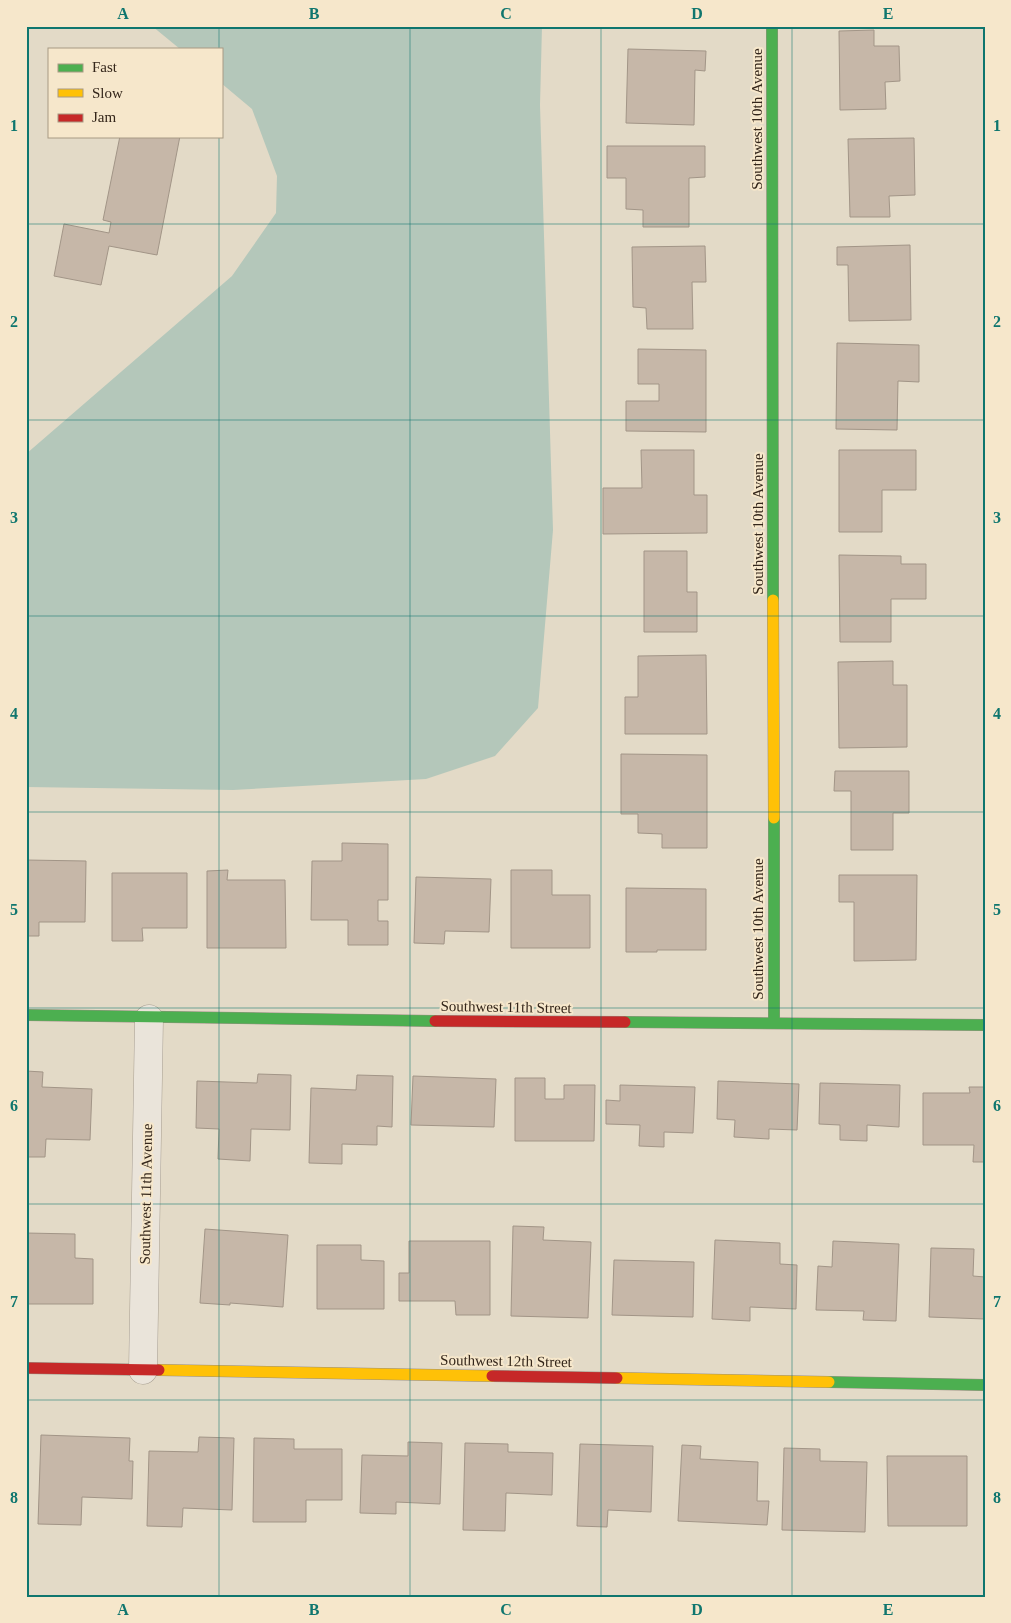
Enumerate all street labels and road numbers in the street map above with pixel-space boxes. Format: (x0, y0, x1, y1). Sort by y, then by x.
street label: Southwest 10th Avenue (749, 48, 765, 190)
street label: Southwest 10th Avenue (750, 453, 766, 595)
street label: Southwest 10th Avenue (750, 858, 766, 1000)
street label: Southwest 11th Street (440, 998, 573, 1016)
street label: Southwest 11th Avenue (137, 1123, 155, 1265)
street label: Southwest 12th Street (440, 1352, 573, 1370)

